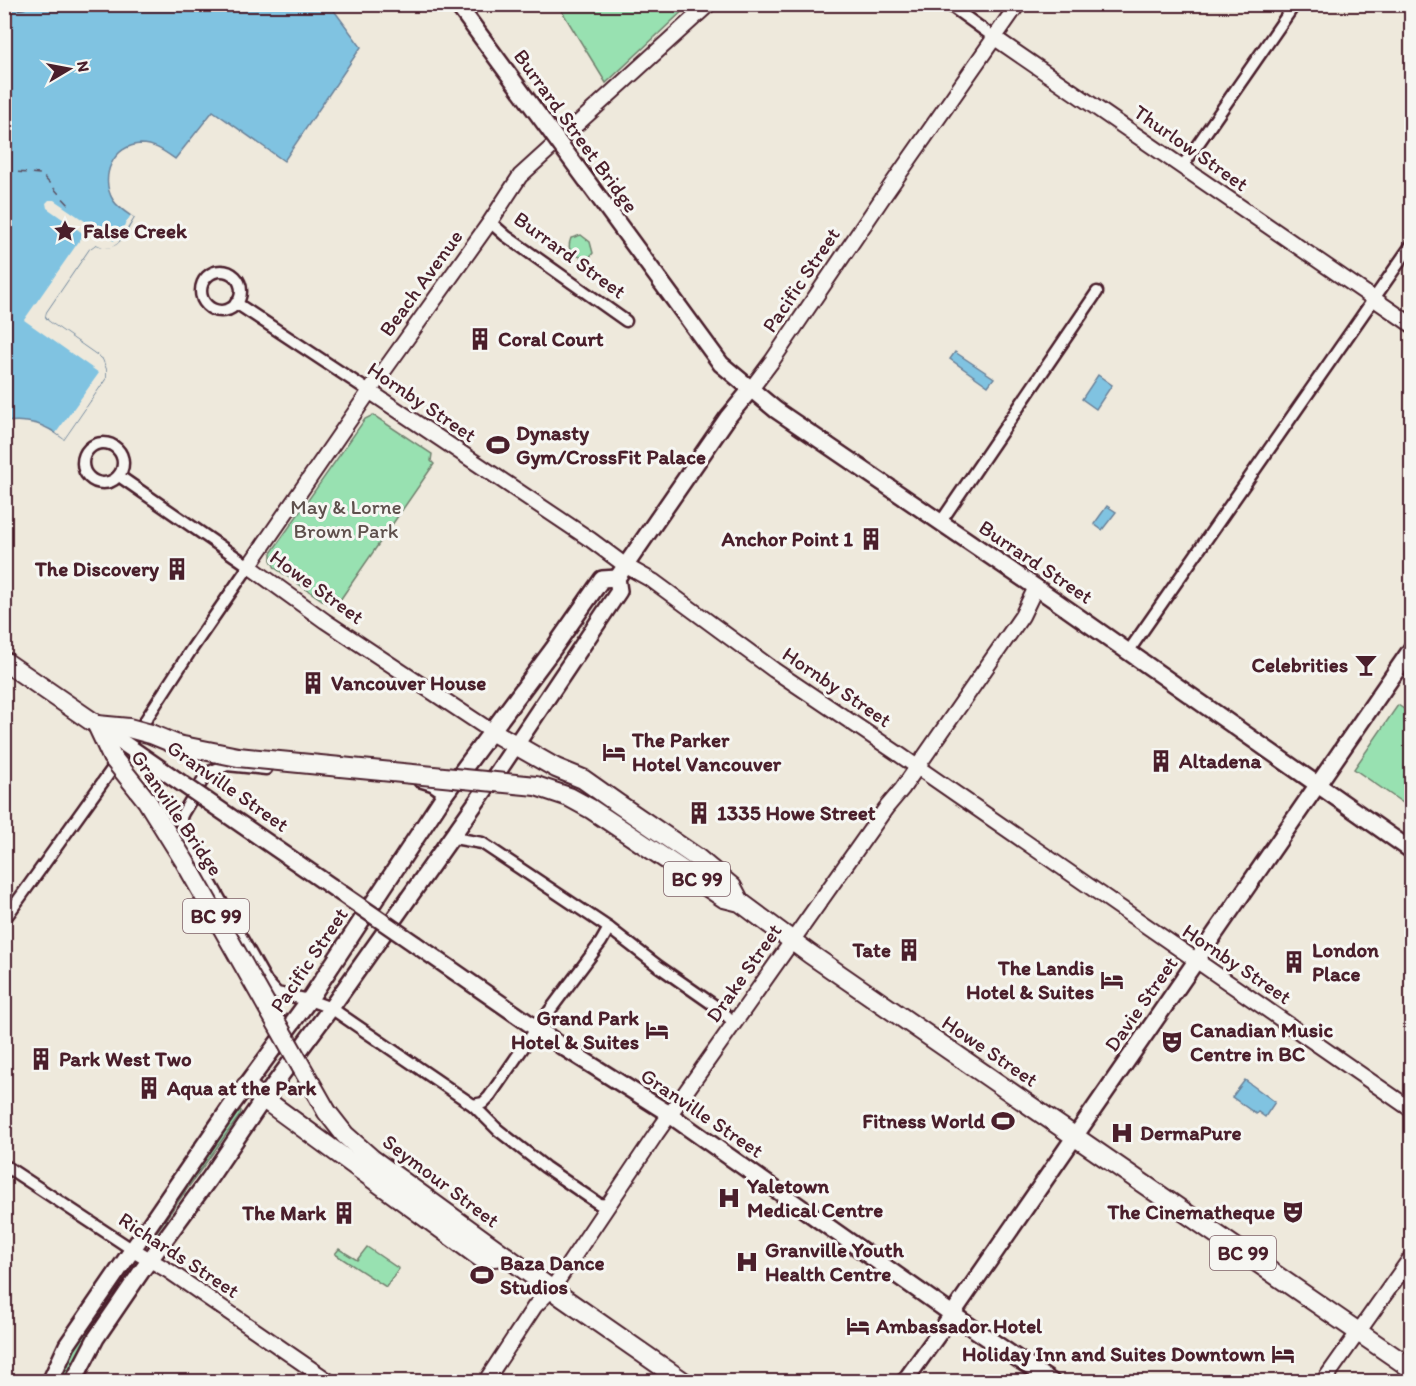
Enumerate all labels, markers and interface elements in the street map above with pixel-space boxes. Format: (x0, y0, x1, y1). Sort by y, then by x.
north arrow (39, 39, 99, 99)
street label: Burrard Street Bridge (509, 44, 644, 217)
text: N (73, 60, 94, 73)
street label: Thurlow Street (1129, 99, 1254, 196)
street label: Burrard Street (509, 206, 631, 304)
place icon: False Creek (52, 218, 78, 244)
place label: False Creek (83, 218, 188, 243)
street label: Pacific Street (756, 222, 845, 337)
street label: Beach Avenue (373, 224, 468, 341)
building icon: Coral Court (467, 326, 493, 352)
place label: Coral Court (498, 326, 604, 351)
street label: Hornby Street (363, 356, 482, 447)
place label: Dynasty Gym/CrossFit Palace (516, 420, 706, 470)
sports icon: Dynasty Gym/CrossFit Palace (485, 432, 511, 458)
park label: May & Lorne Brown Park (290, 494, 402, 543)
street label: Burrard Street (974, 514, 1098, 609)
place label: Anchor Point 1 (721, 526, 853, 551)
building icon: Anchor Point 1 (858, 526, 884, 552)
street label: Howe Street (265, 544, 369, 629)
place label: The Discovery (34, 556, 160, 582)
building icon: The Discovery (164, 556, 190, 582)
street label: Hornby Street (778, 641, 897, 732)
place label: Celebrities (1251, 652, 1348, 677)
bar icon: Celebrities (1353, 652, 1379, 678)
building icon: Vancouver House (300, 670, 326, 696)
place label: Vancouver House (331, 670, 486, 695)
place label: The Parker Hotel Vancouver (631, 727, 782, 776)
street label: Granville Street (163, 734, 294, 837)
hotel icon: The Parker Hotel Vancouver (601, 739, 627, 765)
street label: Granville Bridge (126, 745, 229, 880)
building icon: Altadena (1148, 748, 1174, 774)
place label: Altadena (1178, 748, 1262, 773)
building icon: 1335 Howe Street (686, 800, 712, 826)
place label: 1335 Howe Street (717, 800, 876, 825)
road number: BC 99 (664, 862, 730, 896)
road number: BC 99 (183, 899, 249, 933)
street label: Pacific Street (264, 902, 353, 1017)
street label: Drake Street (700, 918, 787, 1027)
street label: Hornby Street (1178, 918, 1297, 1009)
place label: Tate (852, 937, 891, 962)
building icon: Tate (896, 937, 922, 963)
place label: London Place (1312, 937, 1379, 986)
building icon: London Place (1281, 949, 1307, 975)
street label: Davie Street (1099, 951, 1183, 1056)
place label: The Landis Hotel & Suites (966, 955, 1094, 1004)
hotel icon: The Landis Hotel & Suites (1099, 967, 1125, 993)
place label: Grand Park Hotel & Suites (511, 1005, 639, 1054)
street label: Howe Street (938, 1009, 1043, 1092)
hotel icon: Grand Park Hotel & Suites (644, 1017, 670, 1043)
place label: Canadian Music Centre in BC (1190, 1017, 1333, 1066)
theatre icon: Canadian Music Centre in BC (1159, 1029, 1185, 1055)
building icon: Park West Two (28, 1046, 54, 1072)
place label: Park West Two (59, 1046, 192, 1071)
street label: Granville Street (636, 1062, 769, 1163)
building icon: Aqua at the Park (136, 1075, 162, 1101)
place label: Aqua at the Park (166, 1075, 318, 1101)
place label: Fitness World (862, 1108, 985, 1133)
sports icon: Fitness World (990, 1108, 1016, 1134)
hospital icon: DermaPure (1109, 1120, 1135, 1146)
place label: DermaPure (1140, 1120, 1242, 1145)
street label: Seymour Street (378, 1129, 505, 1233)
place label: Yaletown Medical Centre (746, 1173, 883, 1222)
hospital icon: Yaletown Medical Centre (716, 1185, 742, 1211)
place label: The Cinematheque (1106, 1199, 1275, 1225)
theatre icon: The Cinematheque (1280, 1199, 1306, 1225)
place label: The Mark (241, 1200, 327, 1225)
building icon: The Mark (331, 1200, 357, 1226)
street label: Richards Street (114, 1206, 244, 1303)
road number: BC 99 (1210, 1236, 1276, 1270)
place label: Granville Youth Health Centre (765, 1237, 904, 1286)
hospital icon: Granville Youth Health Centre (734, 1249, 760, 1275)
place label: Baza Dance Studios (500, 1250, 605, 1299)
sports icon: Baza Dance Studios (469, 1262, 495, 1288)
hotel icon: Ambassador Hotel (845, 1313, 871, 1339)
place label: Ambassador Hotel (875, 1313, 1043, 1338)
place label: Holiday Inn and Suites Downtown (962, 1341, 1266, 1367)
hotel icon: Holiday Inn and Suites Downtown (1270, 1341, 1296, 1367)

